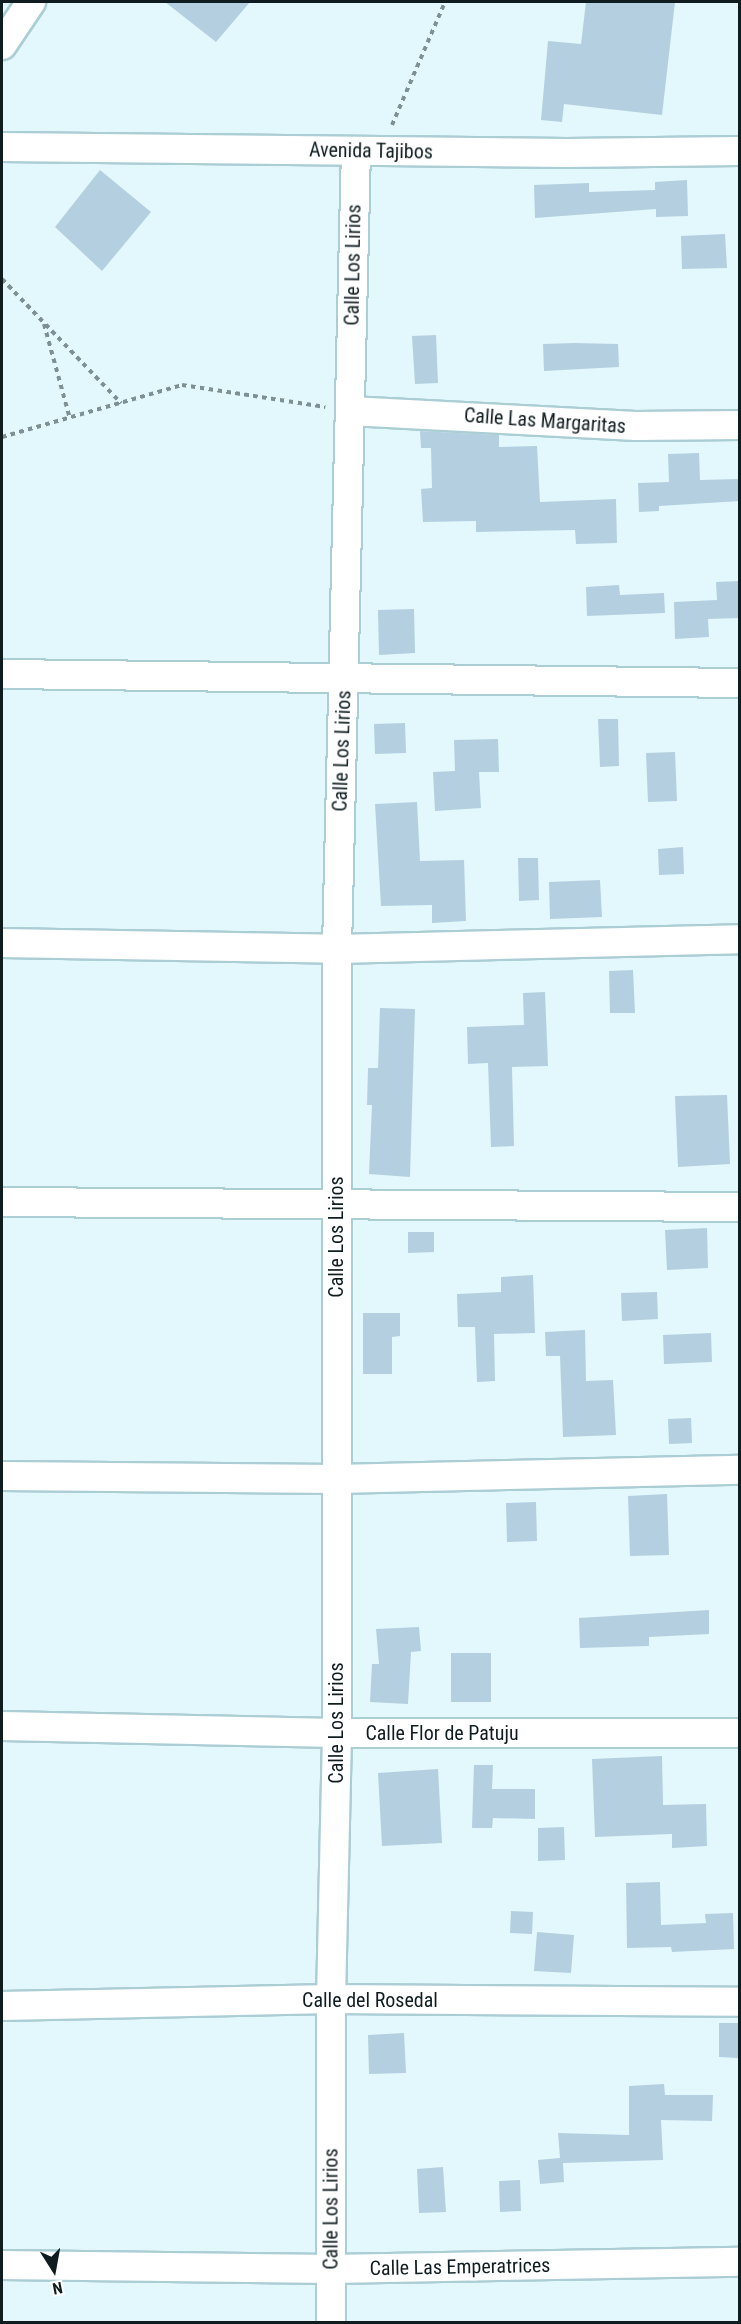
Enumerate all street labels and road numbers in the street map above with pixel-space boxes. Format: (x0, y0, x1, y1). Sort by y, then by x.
street label: Avenida Tajibos (309, 138, 433, 164)
street label: Calle Los Lirios (340, 204, 366, 326)
street label: Calle Las Margaritas (463, 403, 627, 439)
street label: Calle Los Lirios (328, 690, 356, 812)
street label: Calle Los Lirios (324, 1176, 348, 1298)
street label: Calle Los Lirios (324, 1662, 348, 1784)
street label: Calle Flor de Patuju (365, 1721, 519, 1745)
street label: Calle del Rosedal (302, 1988, 438, 2012)
street label: Calle Los Lirios (319, 2148, 343, 2270)
street label: Calle Las Emperatrices (369, 2253, 551, 2281)

